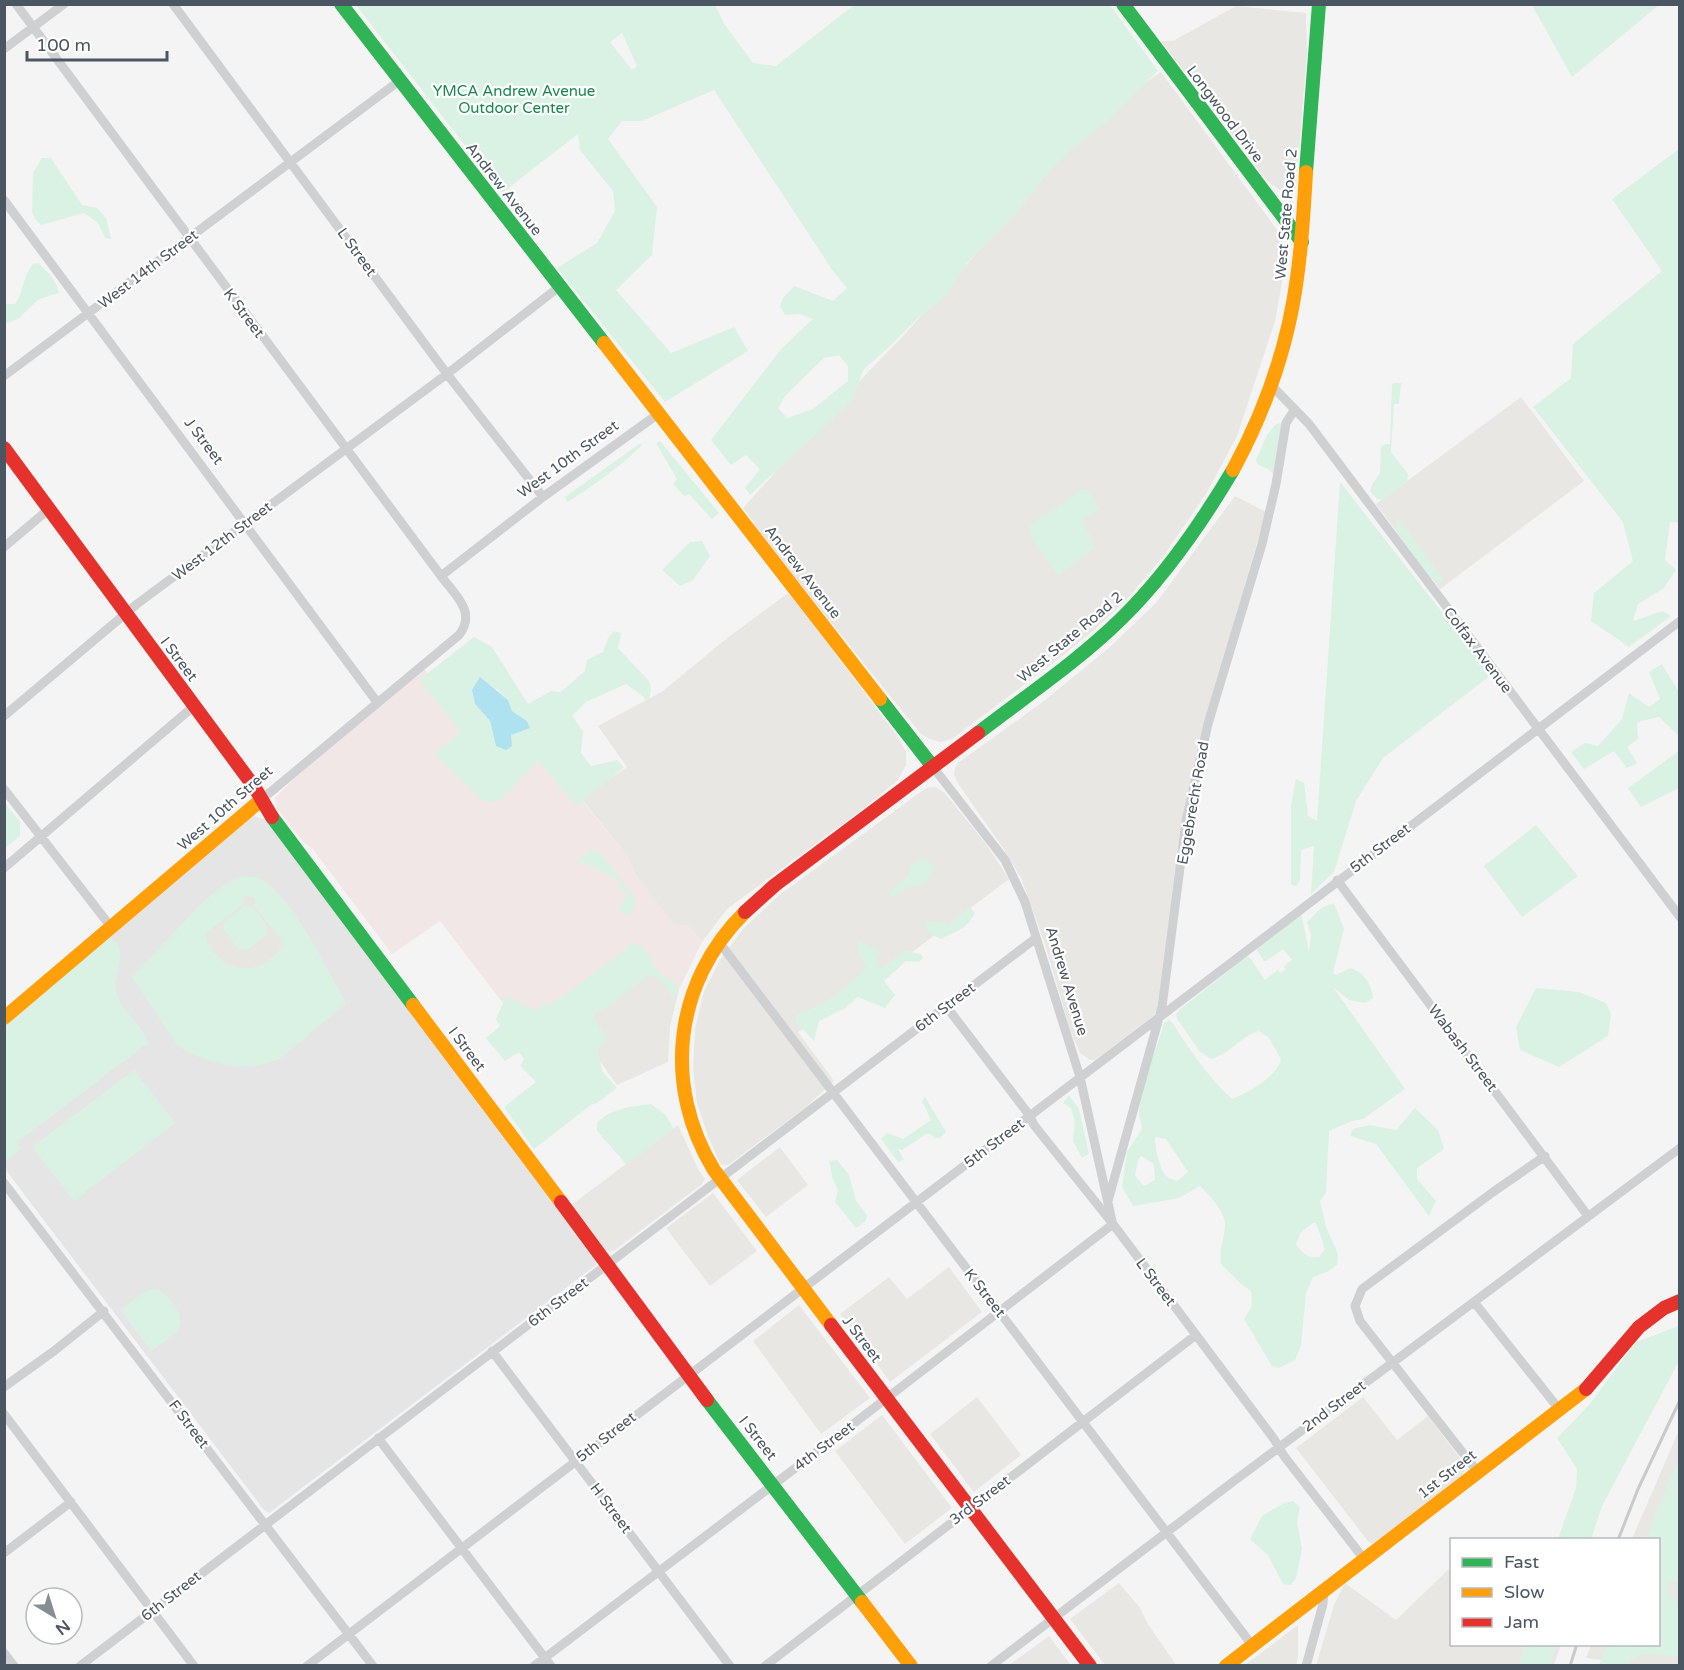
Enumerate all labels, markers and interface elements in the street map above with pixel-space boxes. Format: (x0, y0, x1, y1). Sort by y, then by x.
scale bar (27, 24, 166, 62)
text: 100 m (36, 34, 91, 56)
street label: Longwood Drive (1183, 62, 1267, 166)
park label: YMCA Andrew Avenue Outdoor Center (433, 82, 595, 117)
street label: Andrew Avenue (462, 139, 546, 239)
street label: West State Road 2 (1271, 148, 1301, 280)
street label: L Street (333, 224, 381, 280)
street label: West 14th Street (95, 225, 202, 312)
street label: K Street (220, 285, 268, 341)
street label: J Street (181, 414, 228, 468)
street label: West 10th Street (514, 416, 622, 502)
street label: West 12th Street (169, 497, 276, 584)
street label: Andrew Avenue (761, 522, 845, 622)
street label: West State Road 2 (1014, 588, 1126, 686)
street label: Colfax Avenue (1440, 604, 1516, 696)
street label: I Street (156, 633, 202, 685)
street label: Eggebrecht Road (1173, 740, 1213, 866)
street label: West 10th Street (174, 762, 276, 854)
street label: 5th Street (1346, 819, 1414, 877)
street label: Andrew Avenue (1042, 924, 1092, 1038)
street label: 6th Street (911, 978, 979, 1036)
street label: Wabash Street (1425, 1001, 1502, 1095)
street label: I Street (444, 1023, 490, 1075)
street label: 5th Street (960, 1114, 1028, 1172)
street label: L Street (1132, 1254, 1180, 1310)
street label: K Street (960, 1265, 1010, 1321)
street label: 6th Street (524, 1273, 592, 1331)
street label: J Street (839, 1312, 886, 1366)
street label: 2nd Street (1299, 1376, 1369, 1436)
street label: F Street (165, 1396, 213, 1452)
street label: 5th Street (572, 1408, 640, 1466)
street label: I Street (735, 1412, 781, 1464)
street label: 4th Street (790, 1417, 858, 1475)
street label: 1st Street (1414, 1445, 1480, 1502)
street label: 3rd Street (946, 1471, 1014, 1529)
street label: H Street (586, 1479, 636, 1537)
legend (1450, 1538, 1660, 1646)
text: Fast (1504, 1551, 1539, 1573)
street label: 6th Street (137, 1567, 205, 1625)
text: Slow (1504, 1581, 1545, 1603)
north arrow (24, 1586, 84, 1646)
text: Jam (1504, 1611, 1539, 1633)
text: N (51, 1615, 74, 1639)

